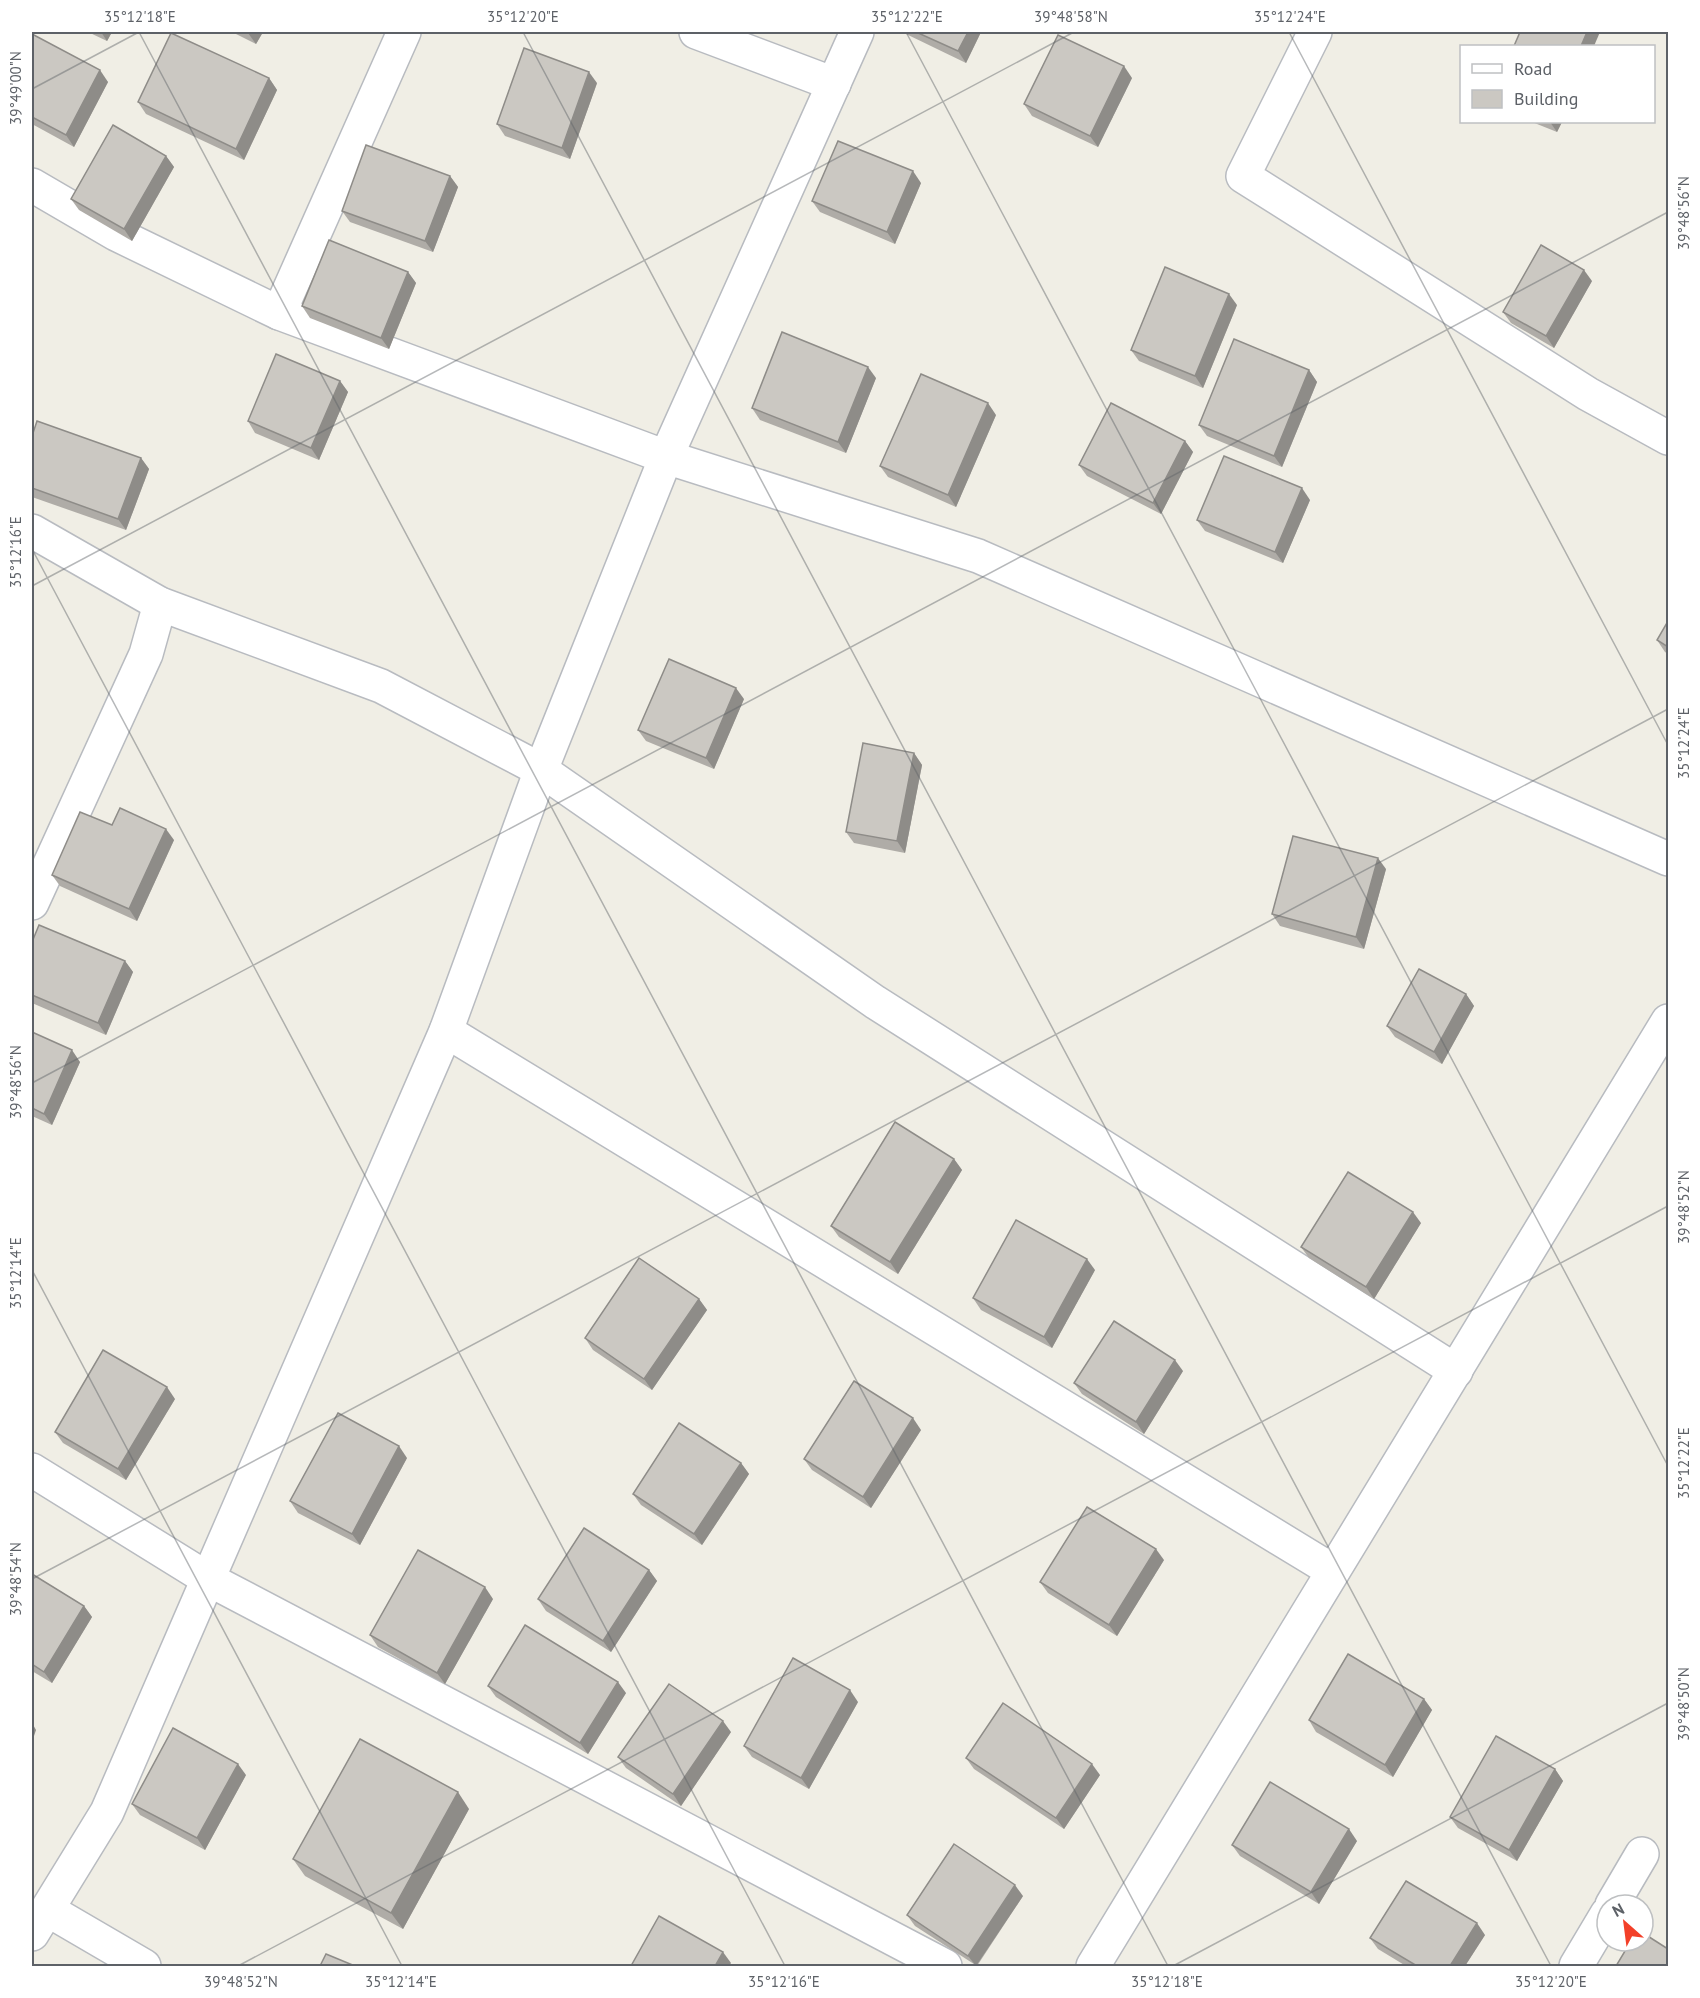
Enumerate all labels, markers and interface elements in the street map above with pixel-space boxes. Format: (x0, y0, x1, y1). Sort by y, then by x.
text: 35°12'18"E (104, 7, 176, 26)
text: 35°12'20"E (487, 7, 559, 26)
text: 35°12'22"E (871, 7, 943, 26)
text: 39°48'58"N (1034, 7, 1108, 26)
text: 35°12'24"E (1254, 7, 1326, 26)
legend (1460, 45, 1655, 123)
text: 39°49'00"N (6, 51, 25, 125)
text: Road (1514, 57, 1552, 80)
text: Building (1514, 87, 1578, 110)
text: 39°48'56"N (1674, 176, 1693, 250)
text: 35°12'16"E (6, 516, 25, 588)
text: 35°12'24"E (1674, 707, 1693, 779)
text: 39°48'56"N (6, 1045, 25, 1119)
text: 39°48'52"N (1674, 1170, 1693, 1244)
text: 35°12'14"E (6, 1237, 25, 1309)
text: 35°12'22"E (1674, 1427, 1693, 1499)
text: 39°48'54"N (6, 1542, 25, 1616)
text: 39°48'50"N (1674, 1667, 1693, 1741)
north arrow (1595, 1893, 1655, 1953)
text: N (1609, 1898, 1627, 1921)
text: 39°48'52"N (204, 1972, 278, 1991)
text: 35°12'14"E (365, 1972, 437, 1991)
text: 35°12'16"E (748, 1972, 820, 1991)
text: 35°12'18"E (1131, 1972, 1203, 1991)
text: 35°12'20"E (1515, 1972, 1587, 1991)

